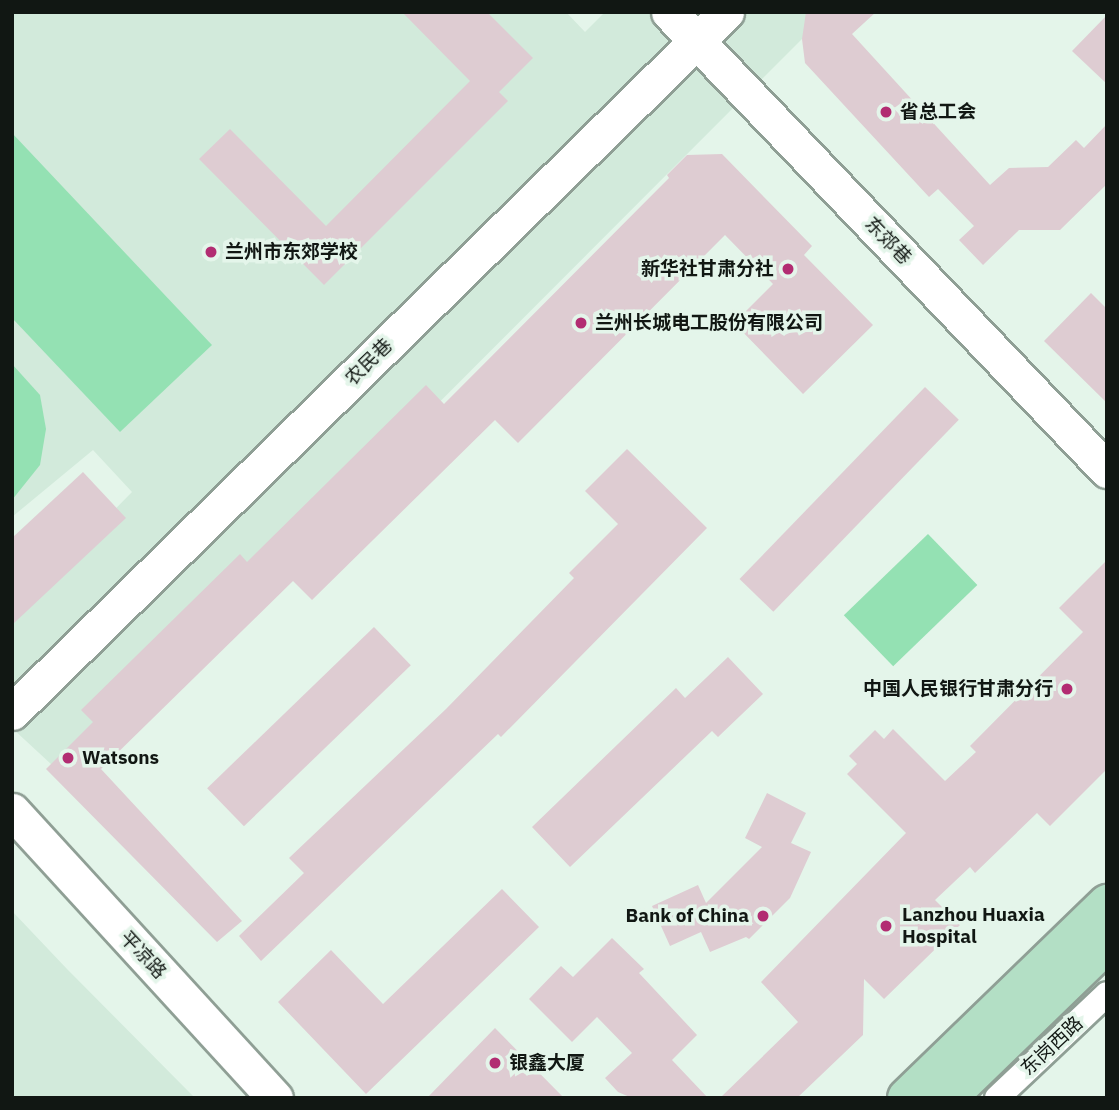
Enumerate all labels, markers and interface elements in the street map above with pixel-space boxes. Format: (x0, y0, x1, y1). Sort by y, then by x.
place label: 省总工会 (900, 101, 976, 123)
marker: 省总工会 (878, 104, 894, 120)
street label: 东郊巷 (860, 213, 916, 269)
place label: 兰州市东郊学校 (225, 241, 358, 263)
marker: 兰州市东郊学校 (203, 244, 219, 260)
place label: 新华社甘肃分社 (641, 258, 774, 280)
marker: 新华社甘肃分社 (780, 261, 796, 277)
place label: 兰州长城电工股份有限公司 (595, 312, 823, 334)
marker: 兰州长城电工股份有限公司 (573, 315, 589, 331)
street label: 农民巷 (341, 334, 397, 390)
place label: 中国人民银行甘肃分行 (863, 678, 1053, 700)
marker: 中国人民银行甘肃分行 (1059, 681, 1075, 697)
place label: Watsons (82, 747, 159, 769)
marker: Watsons (60, 750, 76, 766)
place label: Lanzhou Huaxia Hospital (902, 904, 1045, 948)
place label: Bank of China (626, 905, 749, 927)
marker: Bank of China (755, 908, 771, 924)
marker: Lanzhou Huaxia Hospital (876, 916, 896, 936)
street label: 平凉路 (115, 926, 171, 984)
street label: 东岗西路 (1016, 1012, 1088, 1080)
place label: 银鑫大厦 (509, 1052, 585, 1074)
marker: 银鑫大厦 (487, 1055, 503, 1071)

